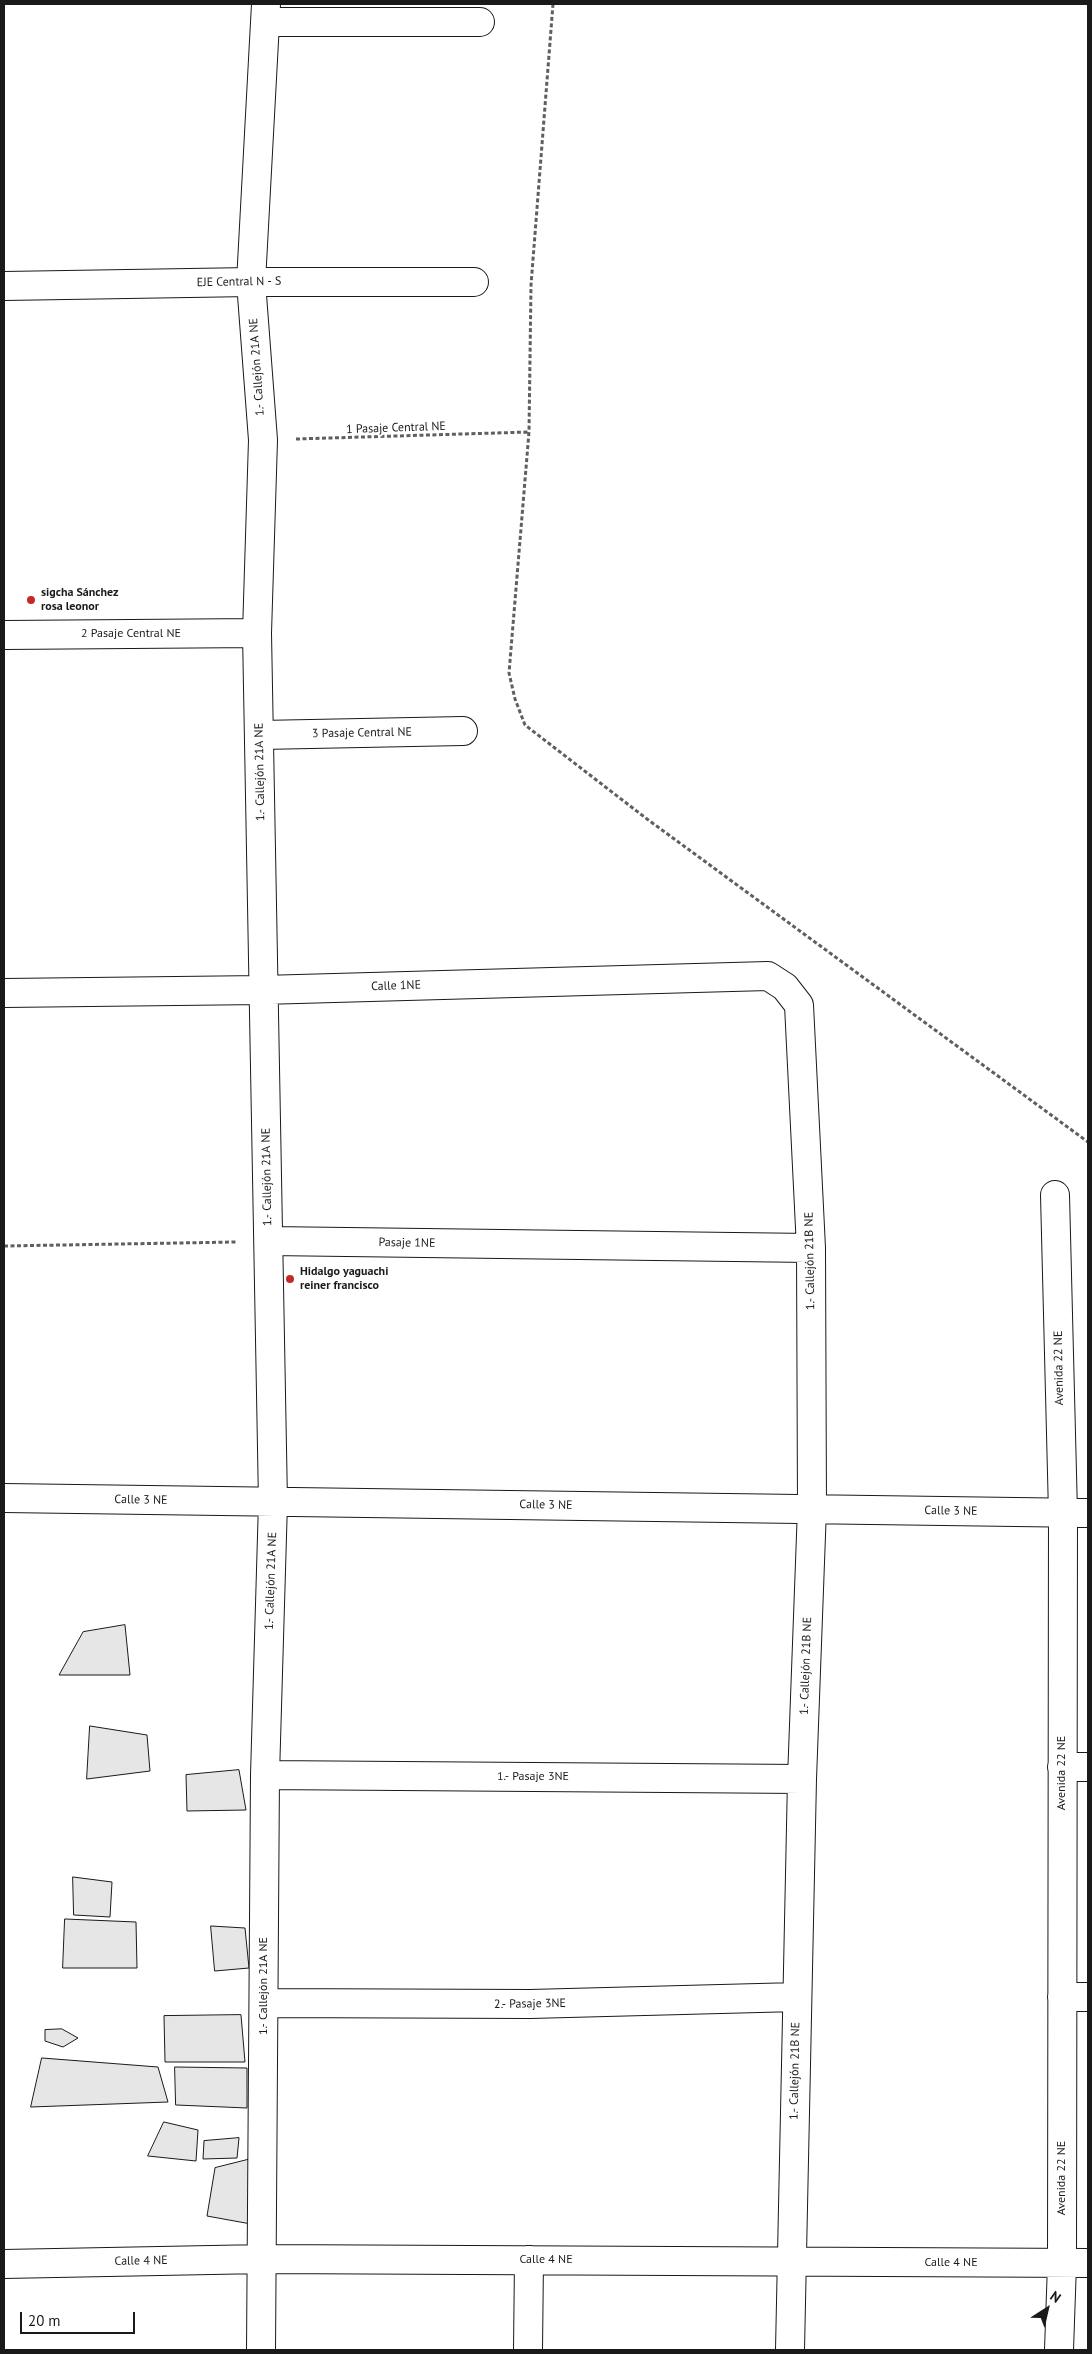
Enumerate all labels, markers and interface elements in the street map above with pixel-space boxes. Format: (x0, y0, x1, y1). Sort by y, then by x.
street label: EJE Central N - S (197, 274, 281, 290)
street label: 1.- Callejón 21A NE (246, 318, 268, 416)
street label: 1 Pasaje Central NE (346, 419, 446, 437)
place label: sigcha Sánchez rosa leonor (41, 586, 119, 614)
marker: sigcha Sánchez rosa leonor (25, 594, 37, 606)
street label: 2 Pasaje Central NE (81, 627, 181, 641)
street label: 1.- Callejón 21A NE (252, 723, 268, 821)
street label: 3 Pasaje Central NE (312, 725, 412, 741)
street label: Calle 1NE (371, 978, 421, 994)
street label: 1.- Callejón 21A NE (259, 1128, 275, 1226)
street label: 1.- Callejón 21B NE (802, 1212, 818, 1310)
street label: Pasaje 1NE (378, 1235, 436, 1251)
place label: Hidalgo yaguachi reiner francisco (300, 1265, 388, 1293)
marker: Hidalgo yaguachi reiner francisco (284, 1273, 296, 1285)
street label: Avenida 22 NE (1051, 1331, 1067, 1405)
street label: Calle 3 NE (114, 1492, 168, 1508)
street label: Calle 3 NE (519, 1497, 573, 1513)
street label: Calle 3 NE (924, 1503, 978, 1519)
street label: 1.- Callejón 21A NE (262, 1532, 280, 1630)
street label: 1.- Callejón 21B NE (797, 1617, 815, 1715)
street label: Avenida 22 NE (1055, 1736, 1069, 1810)
street label: 1.- Pasaje 3NE (497, 1770, 569, 1784)
street label: 1.- Callejón 21A NE (257, 1937, 271, 2035)
street label: 2.- Pasaje 3NE (494, 1996, 566, 2012)
street label: 1.- Callejón 21B NE (787, 2022, 803, 2120)
street label: Avenida 22 NE (1055, 2141, 1069, 2215)
street label: Calle 4 NE (114, 2253, 168, 2269)
street label: Calle 4 NE (519, 2253, 573, 2267)
street label: Calle 4 NE (924, 2256, 978, 2270)
north arrow (1022, 2284, 1072, 2334)
text: N (1047, 2287, 1065, 2307)
scale bar (22, 2302, 138, 2334)
text: 20 m (28, 2311, 61, 2330)

